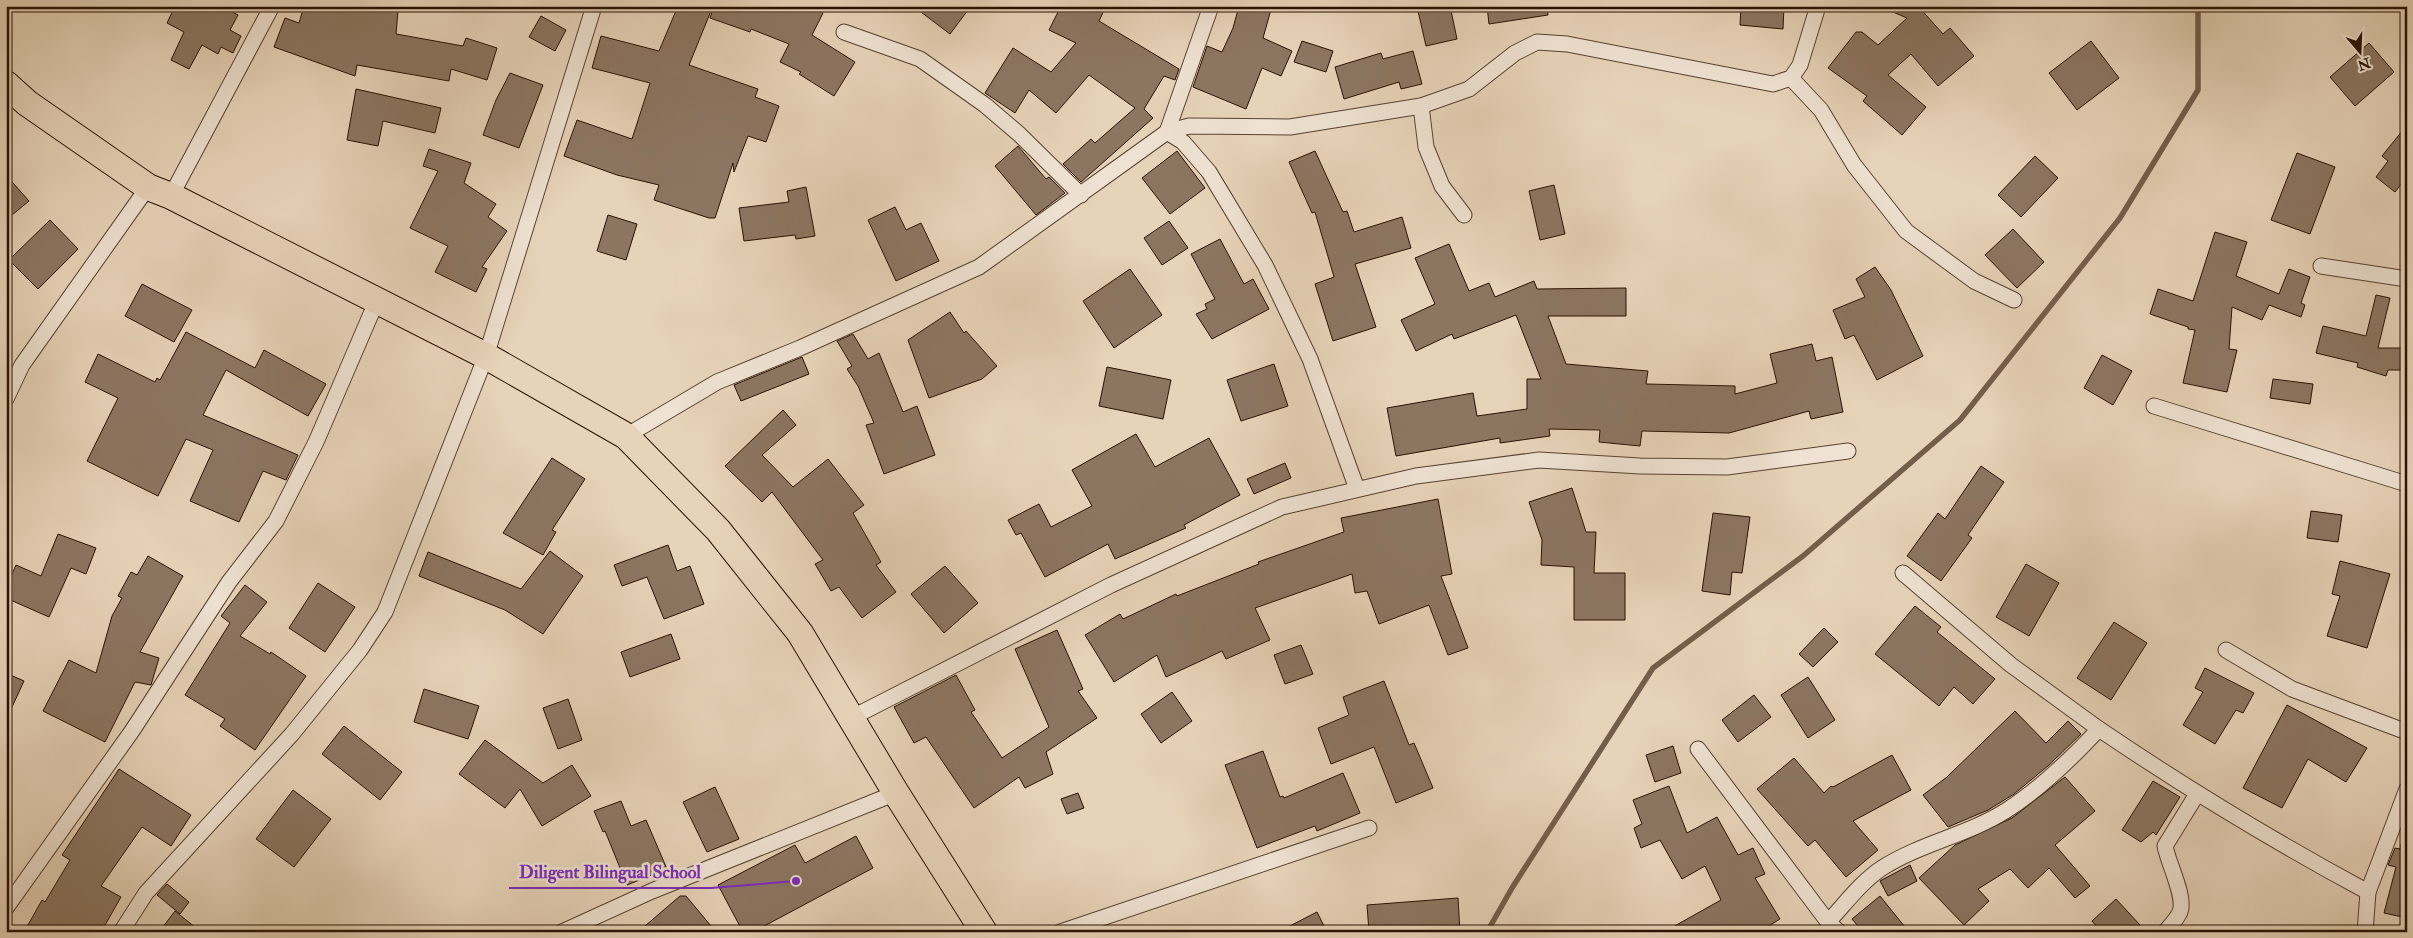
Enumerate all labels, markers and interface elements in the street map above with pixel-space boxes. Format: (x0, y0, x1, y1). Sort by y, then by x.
north arrow (2336, 28, 2386, 78)
text: N (2355, 53, 2374, 74)
callout: Diligent Bilingual School (509, 855, 711, 888)
text: Diligent Bilingual School (519, 861, 701, 884)

